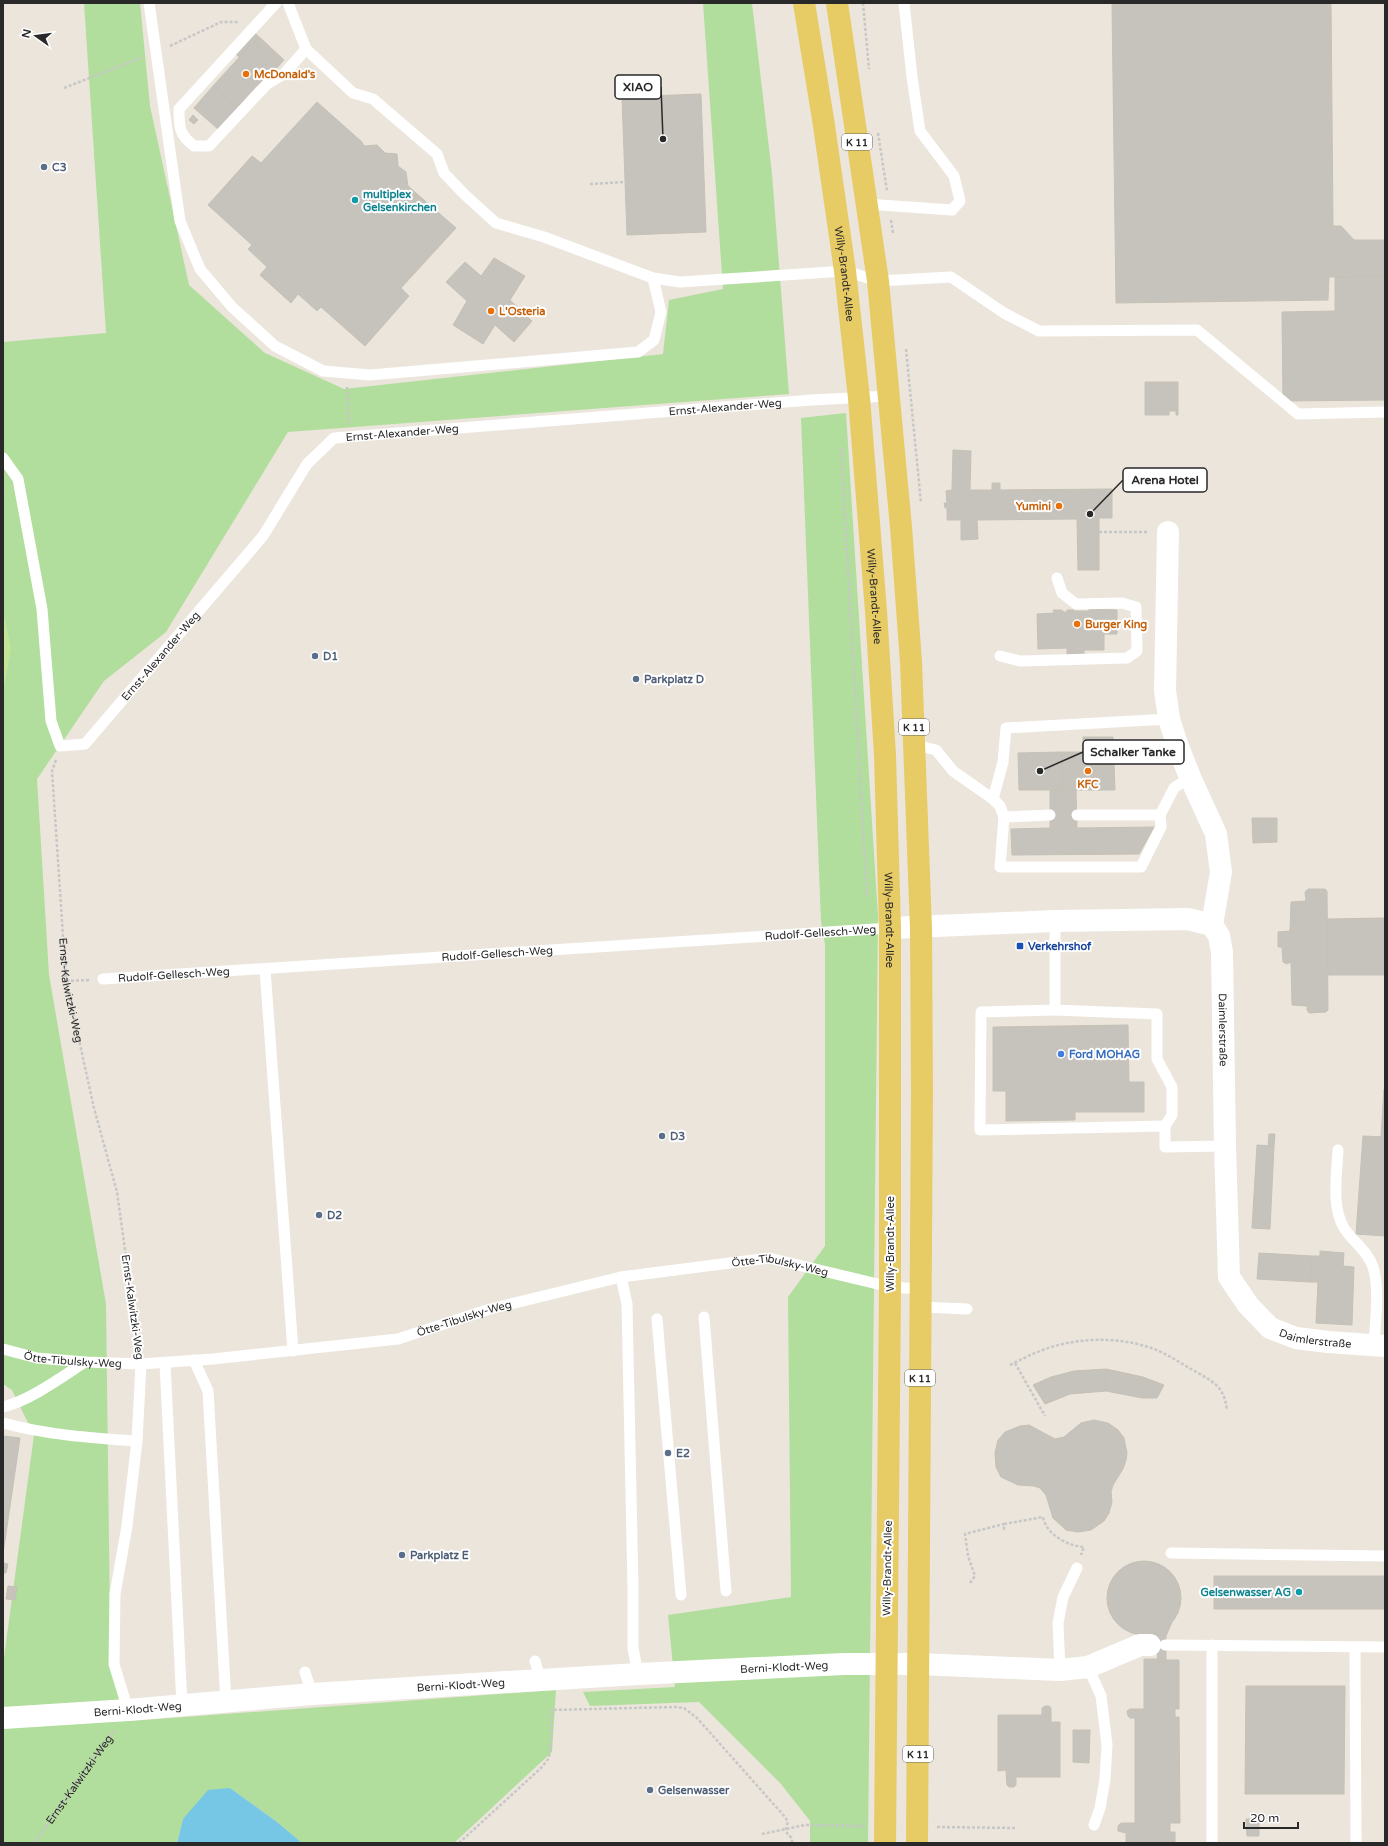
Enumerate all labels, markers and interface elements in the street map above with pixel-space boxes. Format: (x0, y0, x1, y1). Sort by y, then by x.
north arrow (16, 16, 56, 56)
text: N (19, 28, 34, 40)
place label: McDonald's (254, 68, 316, 81)
marker: McDonald's (241, 69, 251, 79)
callout: XIAO (615, 75, 661, 99)
text: XIAO (623, 80, 653, 94)
road number: K 11 (842, 134, 872, 150)
place label: C3 (52, 161, 67, 174)
marker: C3 (39, 162, 49, 172)
place label: multiplex Gelsenkirchen (363, 188, 437, 214)
marker: multiplex Gelsenkirchen (350, 195, 360, 205)
street label: Willy-Brandt-Allee (832, 226, 857, 322)
place label: L'Osteria (499, 305, 545, 318)
marker: L'Osteria (486, 306, 496, 316)
street label: Ernst-Alexander-Weg (668, 396, 782, 418)
street label: Ernst-Alexander-Weg (345, 422, 459, 444)
callout: Arena Hotel (1123, 468, 1207, 492)
text: Arena Hotel (1131, 473, 1199, 487)
place label: Yumini (1016, 500, 1051, 513)
marker: Yumini (1054, 501, 1064, 511)
street label: Willy-Brandt-Allee (864, 548, 884, 645)
street label: Ernst-Alexander-Weg (119, 609, 203, 703)
place label: Burger King (1085, 618, 1147, 632)
marker: Burger King (1072, 619, 1082, 629)
place label: D1 (323, 650, 338, 663)
marker: D1 (310, 651, 320, 661)
place label: Parkplatz D (644, 673, 704, 687)
marker: Parkplatz D (631, 674, 641, 684)
road number: K 11 (899, 719, 929, 735)
callout: Schalker Tanke (1083, 740, 1184, 764)
text: Schalker Tanke (1090, 745, 1176, 759)
marker: KFC (1083, 766, 1093, 776)
place label: KFC (1077, 778, 1099, 791)
street label: Willy-Brandt-Allee (881, 872, 896, 968)
street label: Rudolf-Gellesch-Weg (764, 923, 877, 943)
street label: Ernst-Kalwitzki-Weg (56, 937, 85, 1044)
place label: Verkehrshof (1028, 940, 1092, 953)
marker: Verkehrshof (1015, 941, 1025, 951)
street label: Rudolf-Gellesch-Weg (441, 944, 553, 964)
street label: Rudolf-Gellesch-Weg (118, 965, 230, 985)
street label: Daimlerstraße (1216, 993, 1230, 1066)
place label: Ford MOHAG (1069, 1048, 1140, 1061)
marker: Ford MOHAG (1056, 1049, 1066, 1059)
place label: D3 (670, 1130, 685, 1143)
marker: D3 (657, 1131, 667, 1141)
street label: Willy-Brandt-Allee (884, 1196, 897, 1292)
place label: D2 (327, 1209, 342, 1222)
marker: D2 (314, 1210, 324, 1220)
street label: Ötte-Tibulsky-Weg (731, 1252, 830, 1279)
street label: Ernst-Kalwitzki-Weg (119, 1254, 146, 1361)
street label: Ötte-Tibulsky-Weg (415, 1298, 513, 1339)
street label: Daimlerstraße (1277, 1326, 1352, 1351)
street label: Ötte-Tibulsky-Weg (22, 1349, 122, 1370)
road number: K 11 (905, 1370, 935, 1386)
place label: E2 (676, 1447, 690, 1460)
marker: E2 (663, 1448, 673, 1458)
street label: Willy-Brandt-Allee (880, 1520, 895, 1616)
place label: Parkplatz E (410, 1549, 469, 1563)
marker: Parkplatz E (397, 1550, 407, 1560)
place label: Gelsenwasser AG (1201, 1586, 1291, 1599)
marker: Gelsenwasser AG (1294, 1587, 1304, 1597)
street label: Berni-Klodt-Weg (740, 1659, 829, 1676)
street label: Berni-Klodt-Weg (416, 1676, 505, 1695)
street label: Berni-Klodt-Weg (93, 1699, 182, 1719)
street label: Ernst-Kalwitzki-Weg (43, 1732, 116, 1827)
road number: K 11 (903, 1746, 933, 1762)
place label: Gelsenwasser (658, 1784, 730, 1797)
marker: Gelsenwasser (645, 1785, 655, 1795)
scale bar (1244, 1804, 1298, 1830)
text: 20 m (1250, 1811, 1279, 1825)

